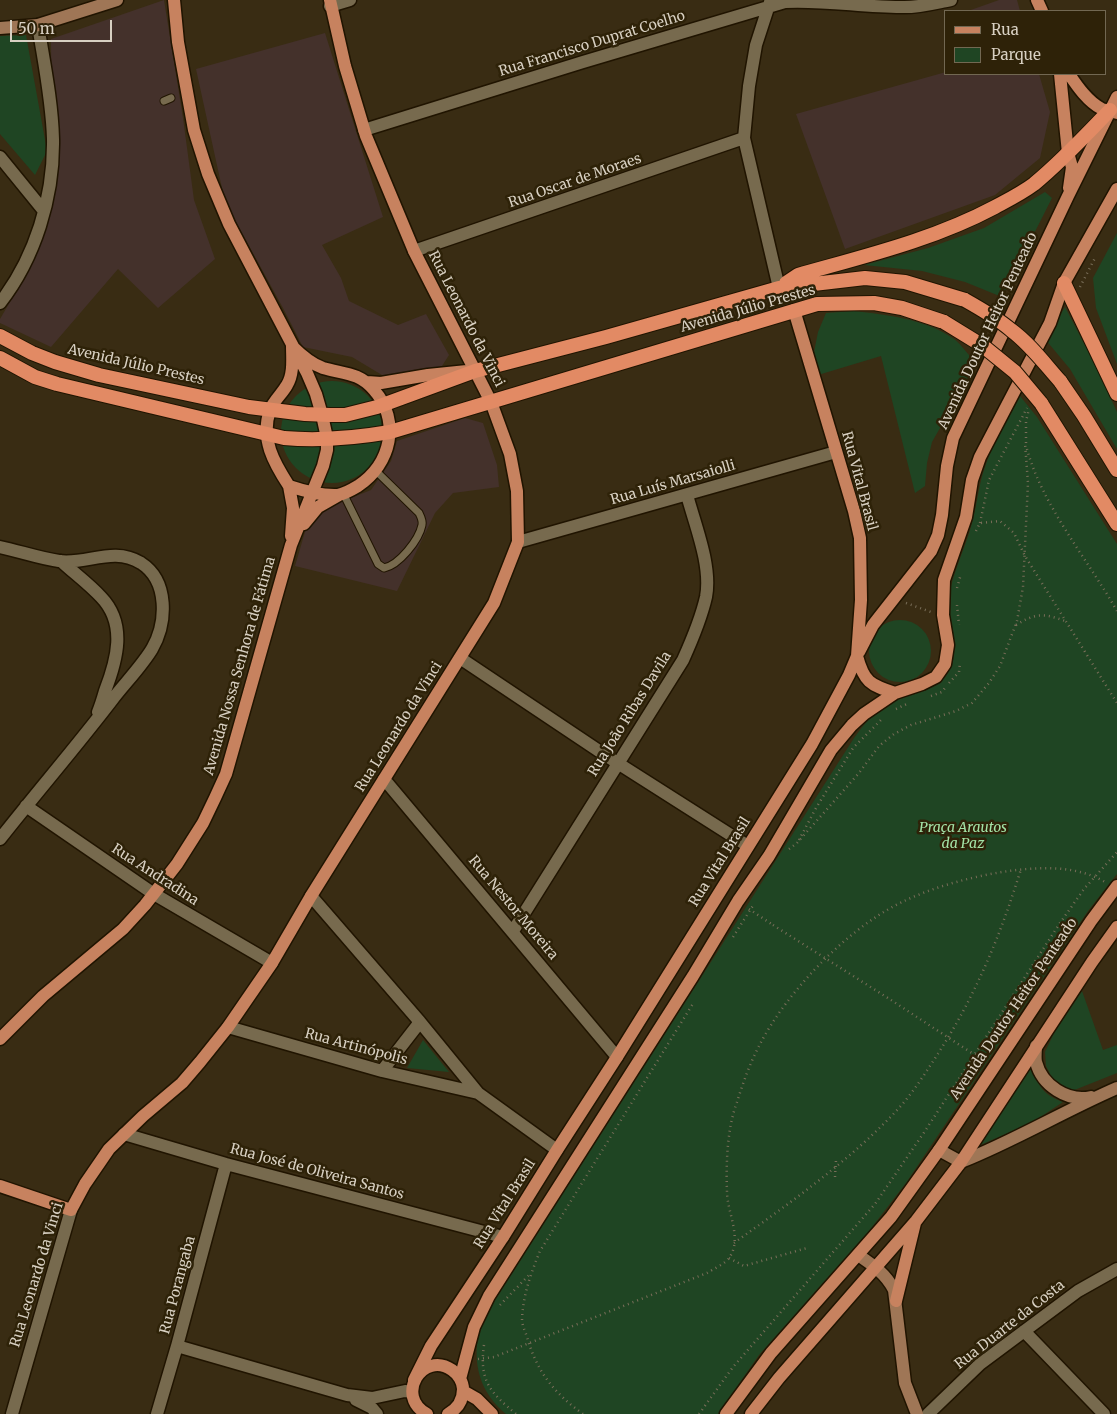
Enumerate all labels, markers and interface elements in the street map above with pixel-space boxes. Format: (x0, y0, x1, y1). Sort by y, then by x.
street label: Rua Francisco Duprat Coelho (497, 8, 687, 80)
scale bar (12, 10, 115, 42)
legend (944, 10, 1107, 75)
text: 50 m (18, 19, 55, 38)
text: Rua (991, 20, 1019, 39)
text: Parque (991, 45, 1041, 64)
street label: Rua Oscar de Moraes (506, 150, 644, 212)
street label: Avenida Doutor Heitor Penteado (935, 230, 1041, 432)
street label: Rua Leonardo da Vinci (424, 248, 508, 390)
street label: Avenida Júlio Prestes (679, 282, 817, 336)
street label: Avenida Júlio Prestes (66, 341, 206, 389)
street label: Rua Vital Brasil (838, 429, 880, 533)
street label: Rua Luís Marsaiolli (609, 457, 737, 509)
street label: Avenida Nossa Senhora de Fátima (201, 555, 279, 777)
street label: Rua João Ribas Davila (585, 648, 675, 780)
street label: Rua Leonardo da Vinci (352, 659, 446, 795)
street label: Rua Vital Brasil (686, 814, 754, 910)
park label: Praça Arautos da Paz (919, 820, 1007, 852)
street label: Rua Andradina (108, 841, 202, 909)
street label: Rua Nestor Moreira (465, 853, 561, 963)
street label: Avenida Doutor Heitor Penteado (947, 915, 1081, 1103)
street label: Rua Artinópolis (303, 1025, 409, 1069)
street label: Rua José de Oliveira Santos (228, 1141, 406, 1203)
street label: Rua Vital Brasil (471, 1156, 539, 1252)
street label: Rua Leonardo da Vinci (7, 1201, 67, 1349)
street label: Rua Porangaba (157, 1234, 199, 1336)
street label: Rua Duarte da Costa (952, 1277, 1068, 1373)

